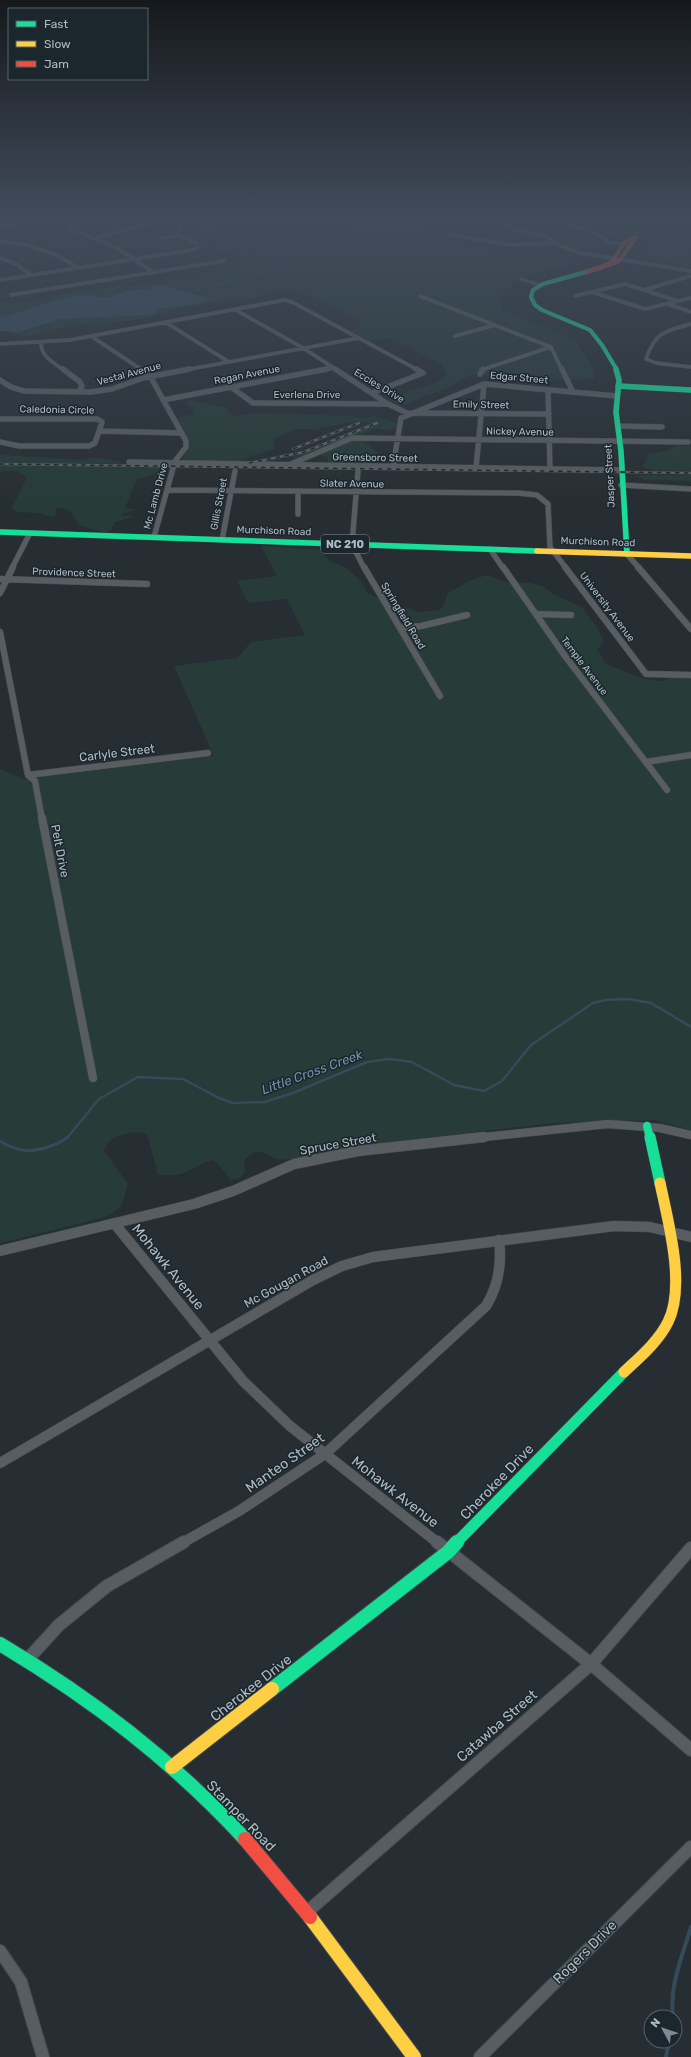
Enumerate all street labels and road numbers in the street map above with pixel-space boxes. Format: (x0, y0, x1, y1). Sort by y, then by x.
street label: Vestal Avenue (96, 360, 163, 388)
street label: Regan Avenue (213, 363, 281, 387)
street label: Eccles Drive (352, 366, 407, 406)
street label: Edgar Street (489, 369, 549, 387)
street label: Everlena Drive (274, 389, 341, 401)
street label: Emily Street (453, 399, 509, 411)
street label: Caledonia Circle (20, 403, 95, 417)
street label: Nickey Avenue (486, 425, 554, 439)
street label: Jasper Street (602, 444, 618, 508)
street label: Greensboro Street (332, 451, 418, 465)
street label: Mc Lamb Drive (141, 461, 171, 531)
street label: Gillis Street (208, 477, 230, 531)
street label: Slater Avenue (320, 477, 385, 491)
street label: Murchison Road (236, 524, 312, 538)
road number: NC 210 (321, 535, 369, 553)
street label: Murchison Road (560, 535, 636, 549)
street label: Providence Street (32, 566, 116, 580)
street label: University Avenue (577, 570, 637, 645)
street label: Springfield Road (378, 580, 428, 652)
street label: Temple Avenue (558, 634, 610, 698)
street label: Carlyle Street (78, 741, 156, 765)
street label: Pelt Drive (48, 823, 72, 879)
street label: Spruce Street (299, 1130, 378, 1158)
street label: Mohawk Avenue (128, 1221, 208, 1314)
street label: Mc Gougan Road (242, 1253, 330, 1311)
street label: Manteo Street (242, 1429, 328, 1496)
street label: Cherokee Drive (457, 1441, 537, 1523)
street label: Mohawk Avenue (348, 1453, 442, 1531)
street label: Cherokee Drive (207, 1651, 295, 1725)
street label: Catawba Street (453, 1686, 541, 1766)
street label: Stamper Road (203, 1777, 279, 1855)
street label: Rogers Drive (550, 1917, 620, 1987)

